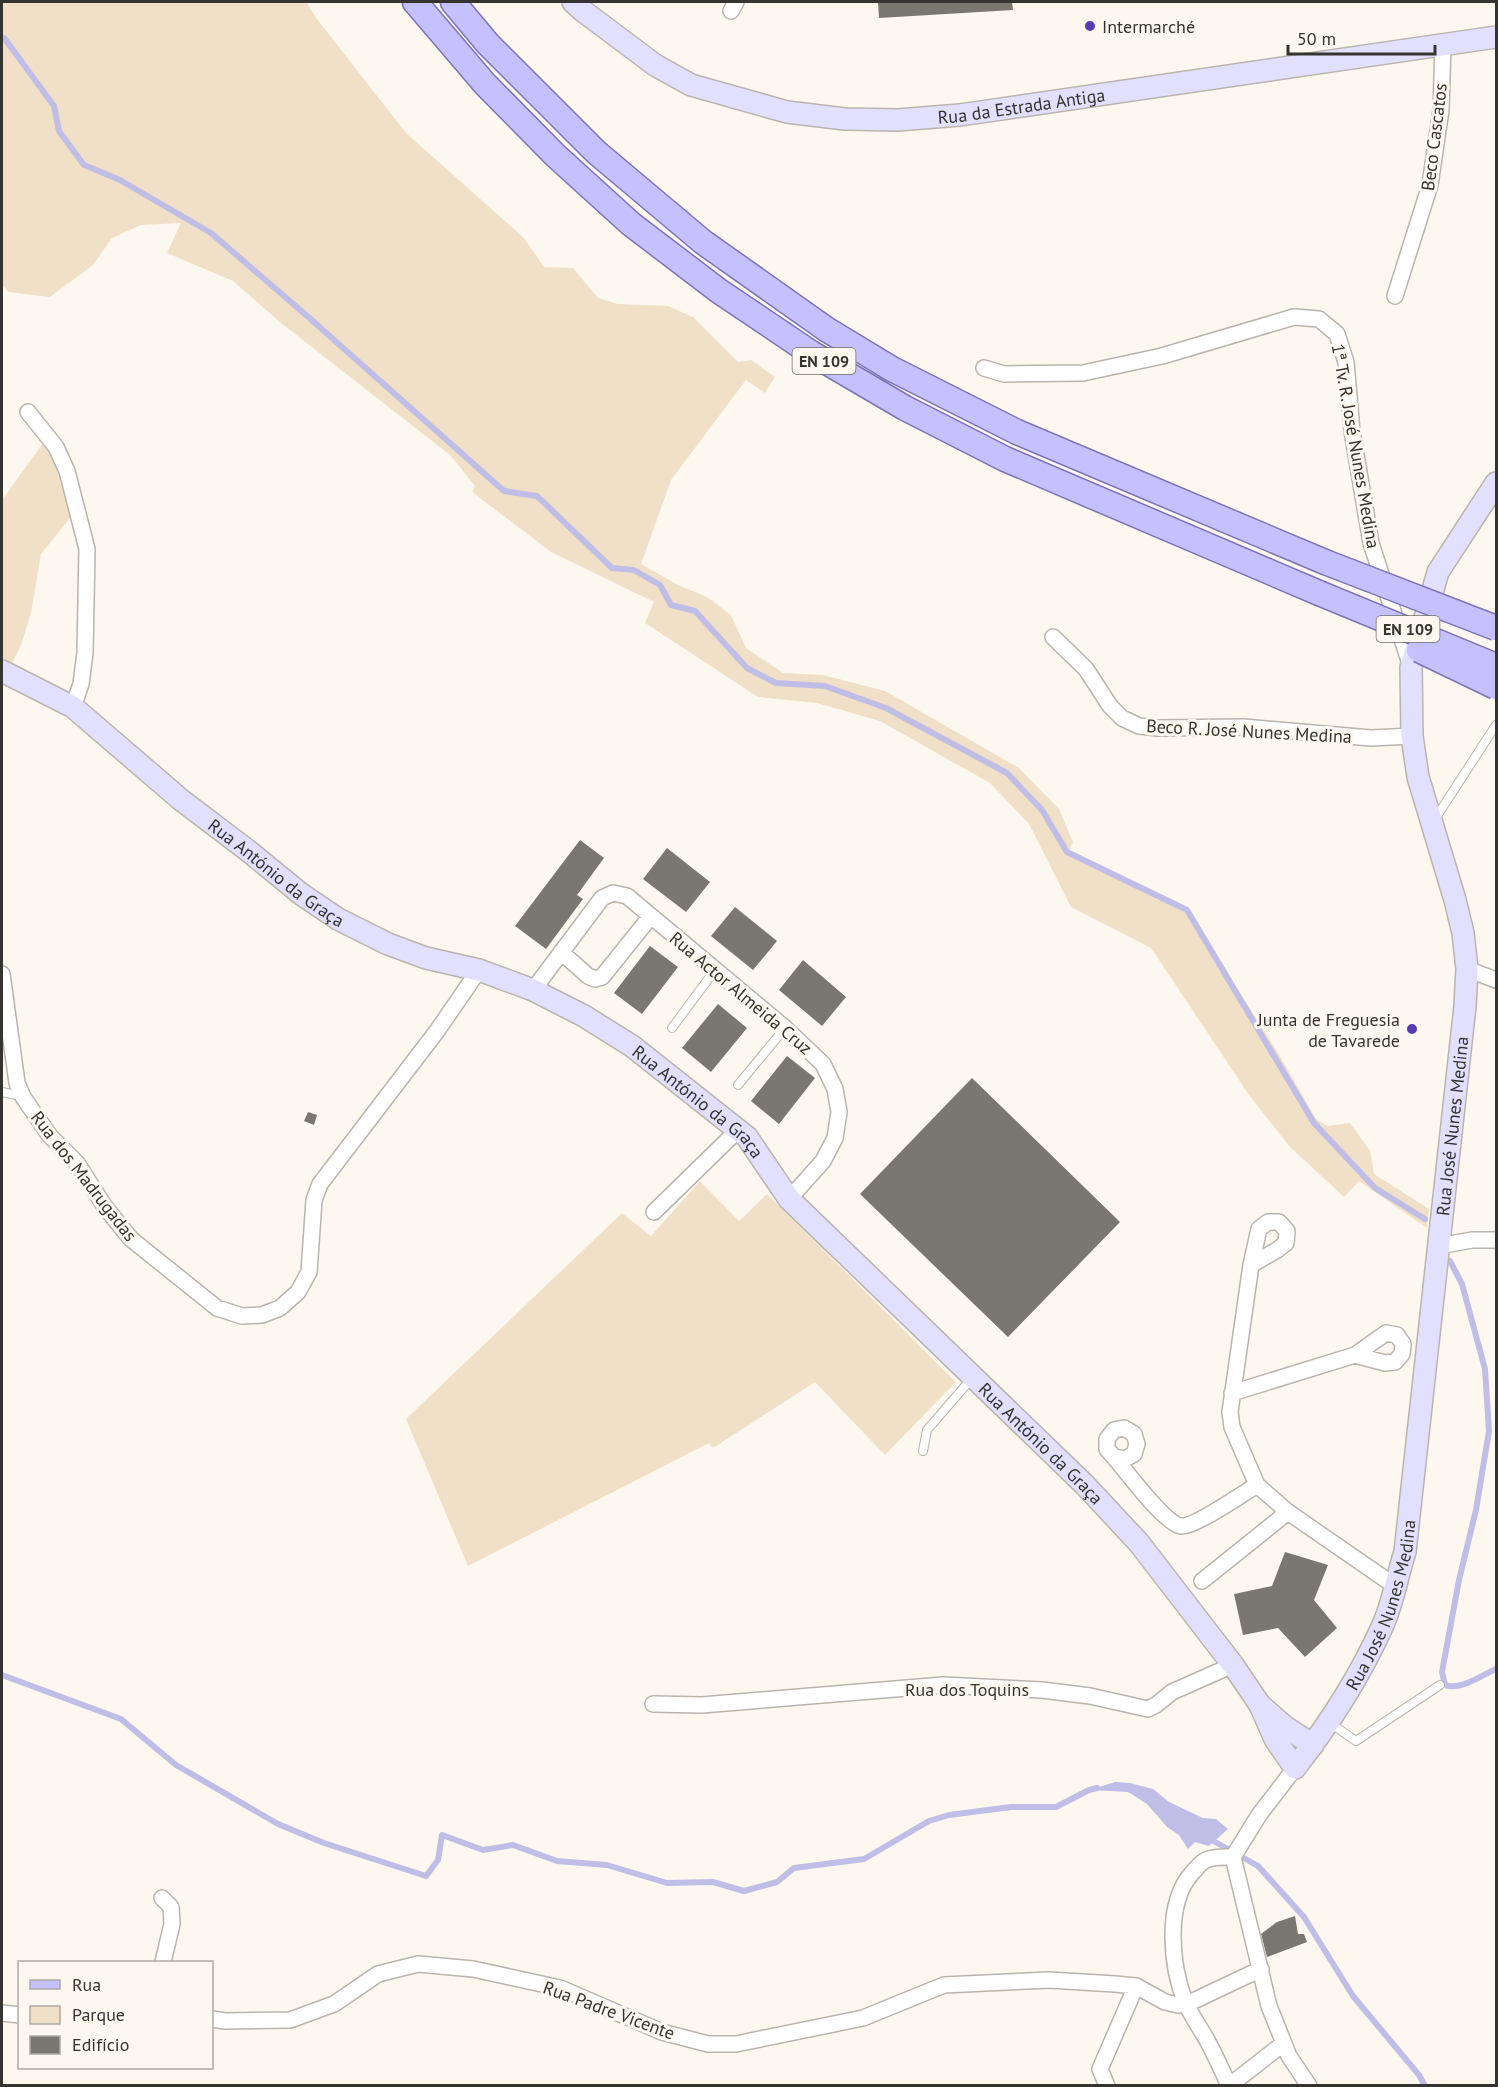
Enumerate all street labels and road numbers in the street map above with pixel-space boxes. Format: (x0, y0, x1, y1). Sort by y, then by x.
street label: Beco Cascatos (1416, 82, 1452, 192)
street label: Rua da Estrada Antiga (937, 83, 1106, 128)
street label: 1ª Tv. R. José Nunes Medina (1327, 342, 1385, 550)
road number: EN 109 (792, 348, 856, 374)
road number: EN 109 (1376, 616, 1440, 642)
street label: Beco R. José Nunes Medina (1146, 714, 1352, 748)
street label: Rua António da Graça (204, 813, 348, 932)
street label: Rua Actor Almeida Cruz (665, 927, 817, 1059)
street label: Rua José Nunes Medina (1431, 1035, 1473, 1217)
street label: Rua António da Graça (628, 1039, 769, 1162)
street label: Rua dos Madrugadas (26, 1106, 142, 1246)
street label: Rua António da Graça (974, 1377, 1108, 1509)
street label: Rua José Nunes Medina (1340, 1518, 1420, 1694)
street label: Rua dos Toquins (905, 1678, 1029, 1701)
street label: Rua Padre Vicente (540, 1976, 678, 2044)

